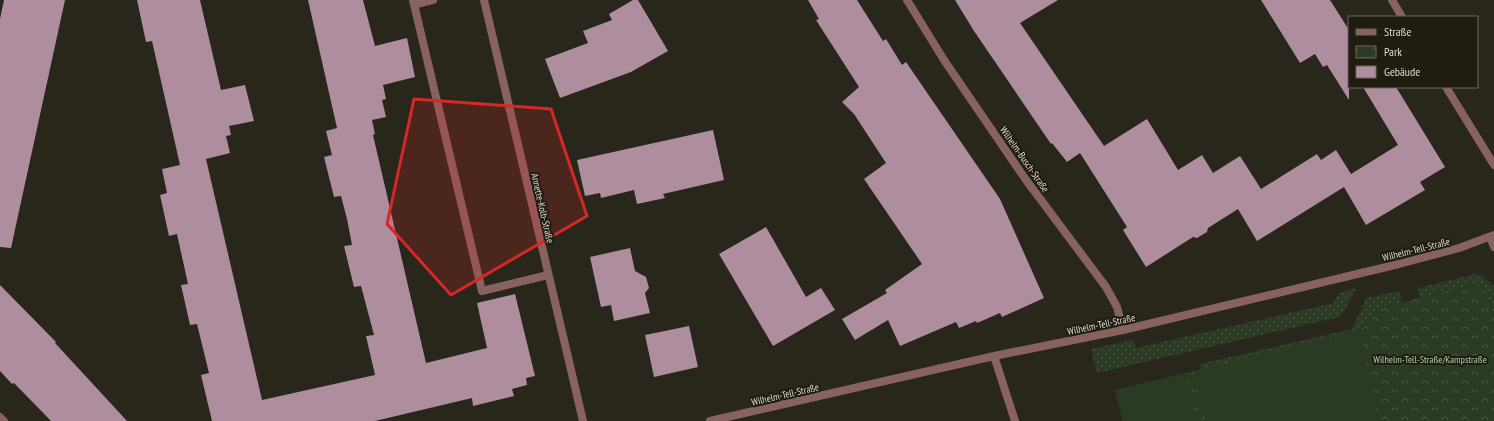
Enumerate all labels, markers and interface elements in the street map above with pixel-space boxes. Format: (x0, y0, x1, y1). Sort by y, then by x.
legend (1348, 16, 1478, 88)
text: Straße (1384, 24, 1411, 39)
text: Park (1384, 44, 1402, 59)
text: Gebäude (1384, 64, 1420, 79)
street label: Wilhelm-Busch-Straße (997, 124, 1052, 195)
street label: Annette-Kolb-Straße (528, 172, 557, 244)
street label: Wilhelm-Tell-Straße (1381, 235, 1451, 264)
street label: Wilhelm-Tell-Straße (1066, 311, 1136, 338)
park label: Wilhelm-Tell-Straße/Kampstraße (1373, 353, 1487, 366)
street label: Wilhelm-Tell-Straße (750, 380, 820, 409)

